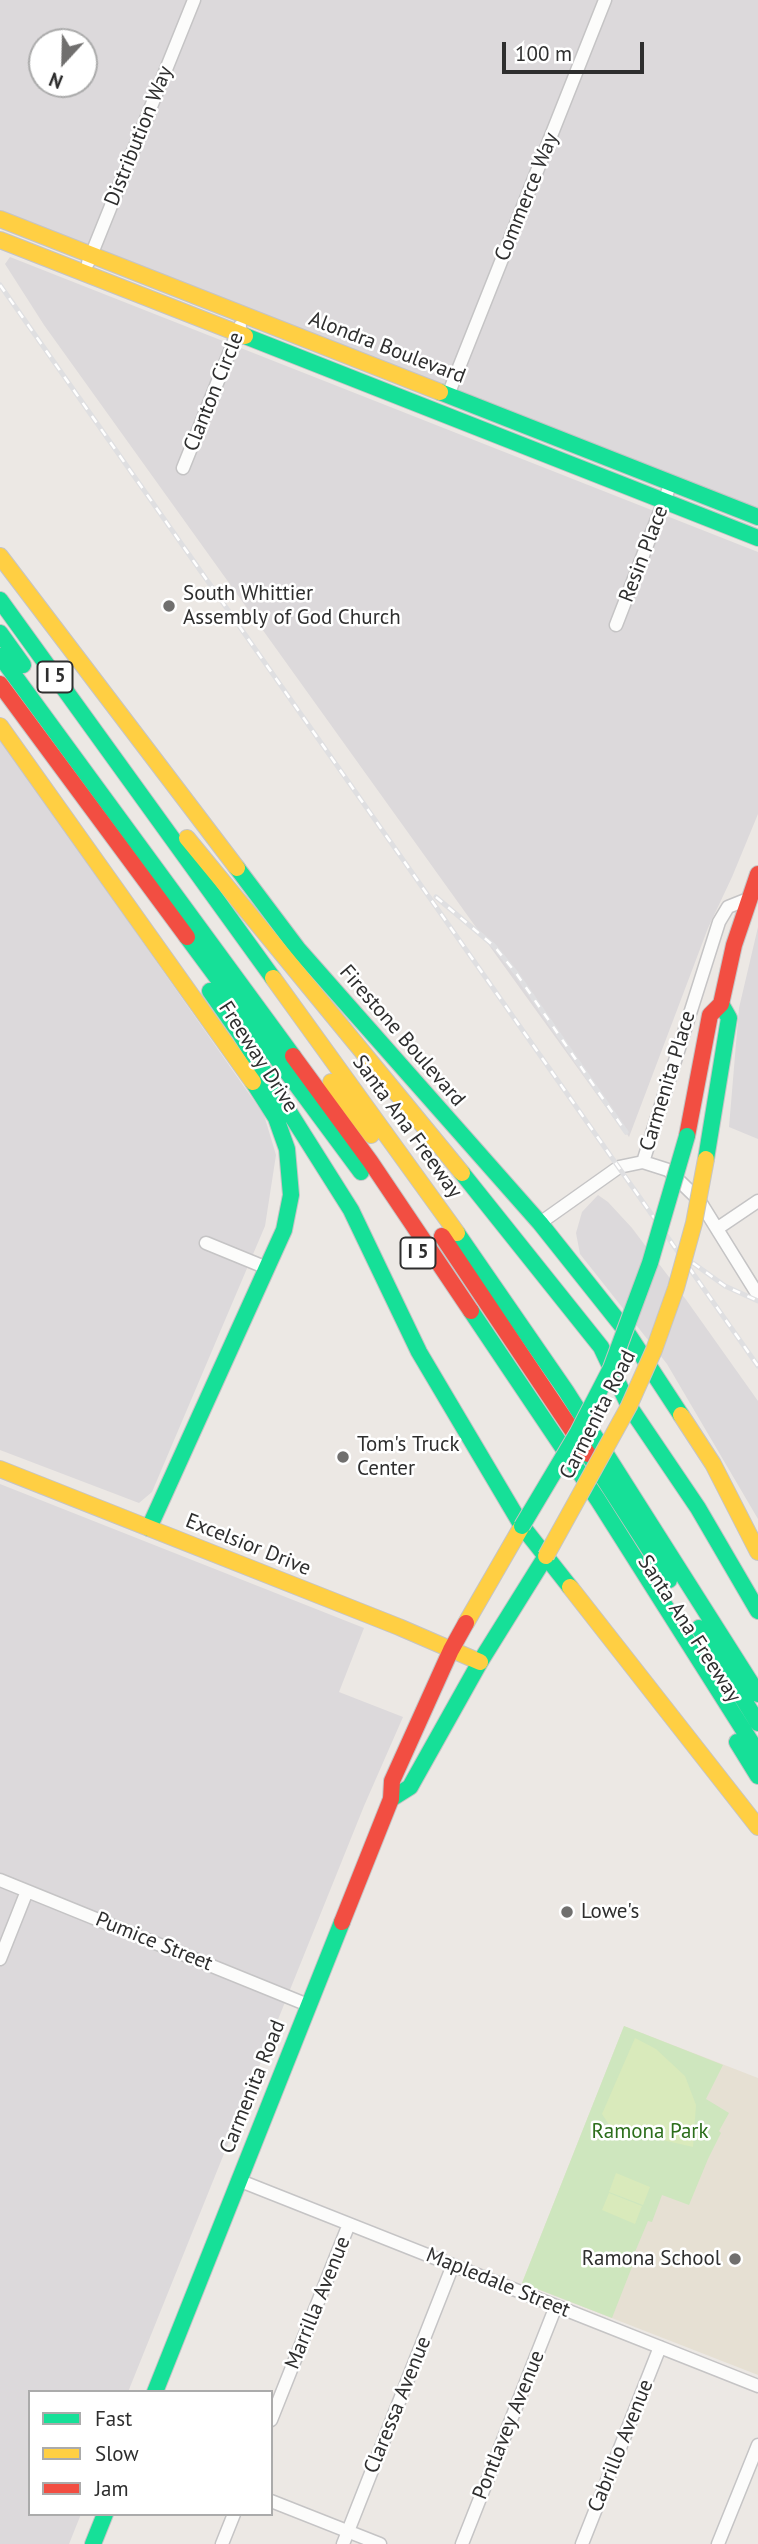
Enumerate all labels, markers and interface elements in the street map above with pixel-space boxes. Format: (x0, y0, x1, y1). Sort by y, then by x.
north arrow (28, 28, 98, 98)
scale bar (506, 28, 648, 72)
text: 100 m (515, 40, 572, 67)
street label: Distribution Way (99, 62, 179, 210)
text: N (46, 67, 66, 94)
street label: Commerce Way (490, 129, 564, 265)
street label: Alondra Boulevard (305, 307, 469, 389)
street label: Clanton Circle (179, 329, 249, 455)
street label: Resin Place (614, 502, 674, 606)
place label: South Whittier Assembly of God Church (183, 581, 401, 631)
marker: South Whittier Assembly of God Church (161, 598, 177, 614)
road number: I 5 (38, 662, 72, 692)
street label: Firestone Boulevard (334, 960, 470, 1112)
street label: Freeway Drive (213, 997, 303, 1117)
street label: Carmenita Place (635, 1008, 701, 1154)
street label: Santa Ana Freeway (347, 1051, 467, 1203)
road number: I 5 (400, 1238, 436, 1268)
street label: Carmenita Road (555, 1346, 641, 1484)
place label: Tom's Truck Center (357, 1432, 459, 1482)
marker: Tom's Truck Center (335, 1449, 351, 1465)
street label: Excelsior Drive (182, 1508, 314, 1582)
street label: Santa Ana Freeway (632, 1551, 746, 1707)
place label: Lowe's (581, 1899, 639, 1925)
marker: Lowe's (559, 1904, 575, 1920)
street label: Pumice Street (92, 1907, 216, 1977)
street label: Carmenita Road (215, 2017, 291, 2157)
park label: Ramona Park (591, 2119, 709, 2145)
street label: Marrilla Avenue (280, 2233, 356, 2373)
street label: Mapledale Street (422, 2243, 574, 2323)
place label: Ramona School (582, 2246, 721, 2272)
marker: Ramona School (727, 2251, 743, 2267)
street label: Claressa Avenue (359, 2333, 437, 2477)
street label: Pontlavey Avenue (468, 2347, 550, 2503)
street label: Cabrillo Avenue (583, 2376, 659, 2516)
legend (28, 2390, 273, 2516)
text: Fast (95, 2405, 132, 2432)
text: Slow (95, 2440, 139, 2467)
text: Jam (95, 2475, 129, 2502)

